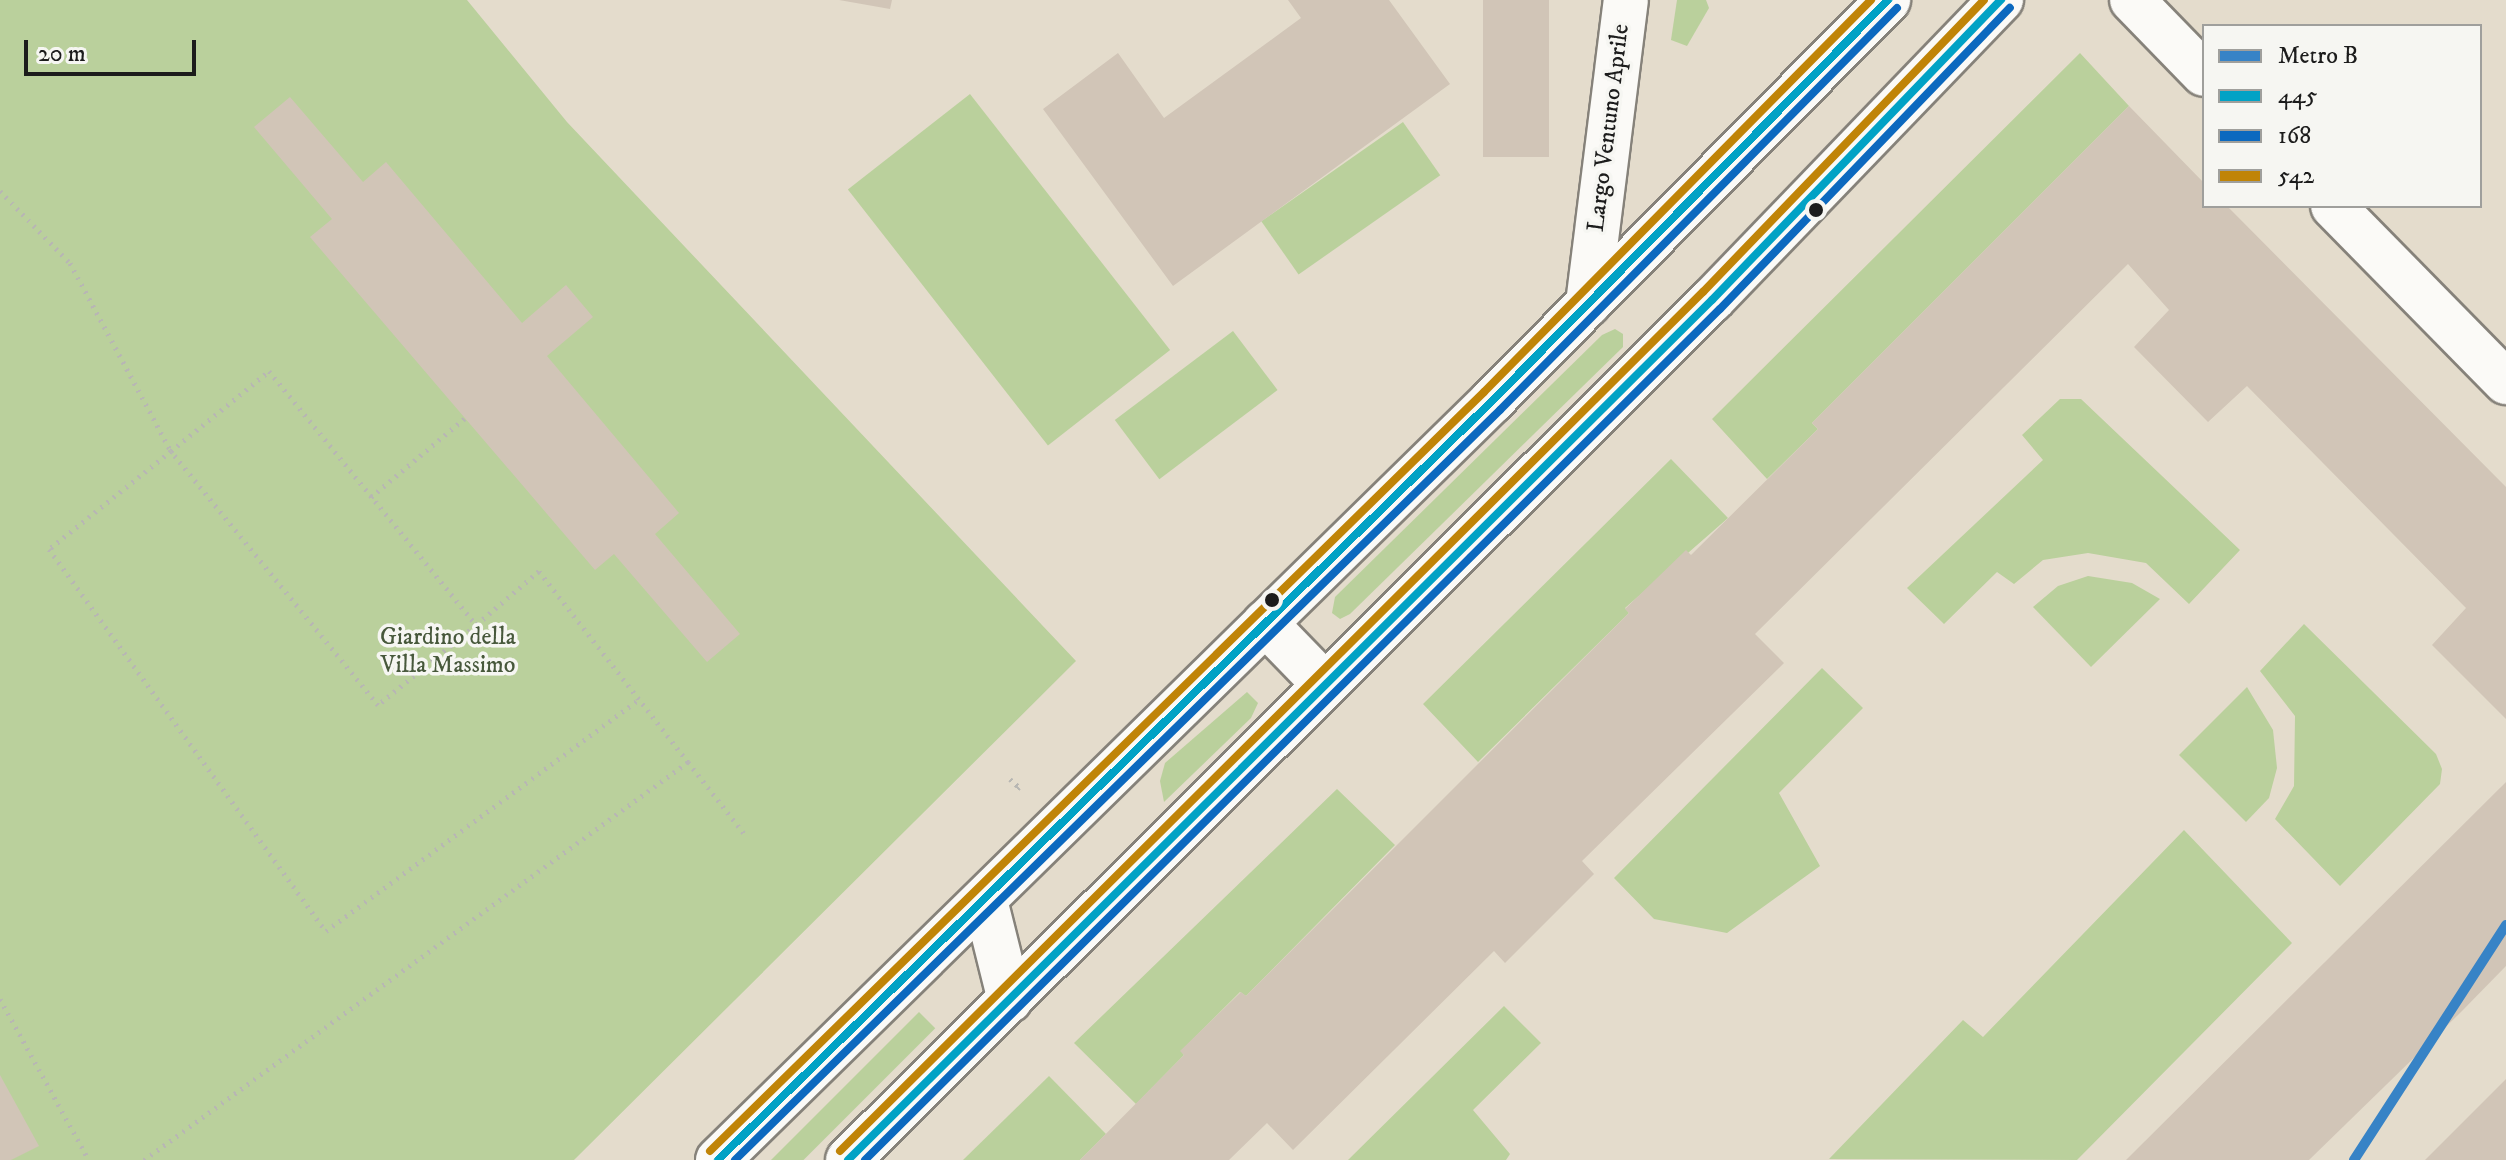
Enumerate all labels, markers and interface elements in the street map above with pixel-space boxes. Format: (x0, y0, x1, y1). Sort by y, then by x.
street label: Largo Ventuno Aprile (1582, 22, 1636, 234)
scale bar (28, 24, 200, 74)
legend (2202, 24, 2482, 208)
text: 20 m (38, 39, 86, 69)
text: Metro B (2278, 41, 2358, 71)
text: 445 (2278, 81, 2317, 111)
text: 168 (2278, 121, 2311, 151)
text: 542 (2278, 161, 2314, 191)
unlabelled marker (1808, 202, 1824, 218)
unlabelled marker (1264, 592, 1280, 608)
park label: Giardino della Villa Massimo (380, 624, 516, 680)

